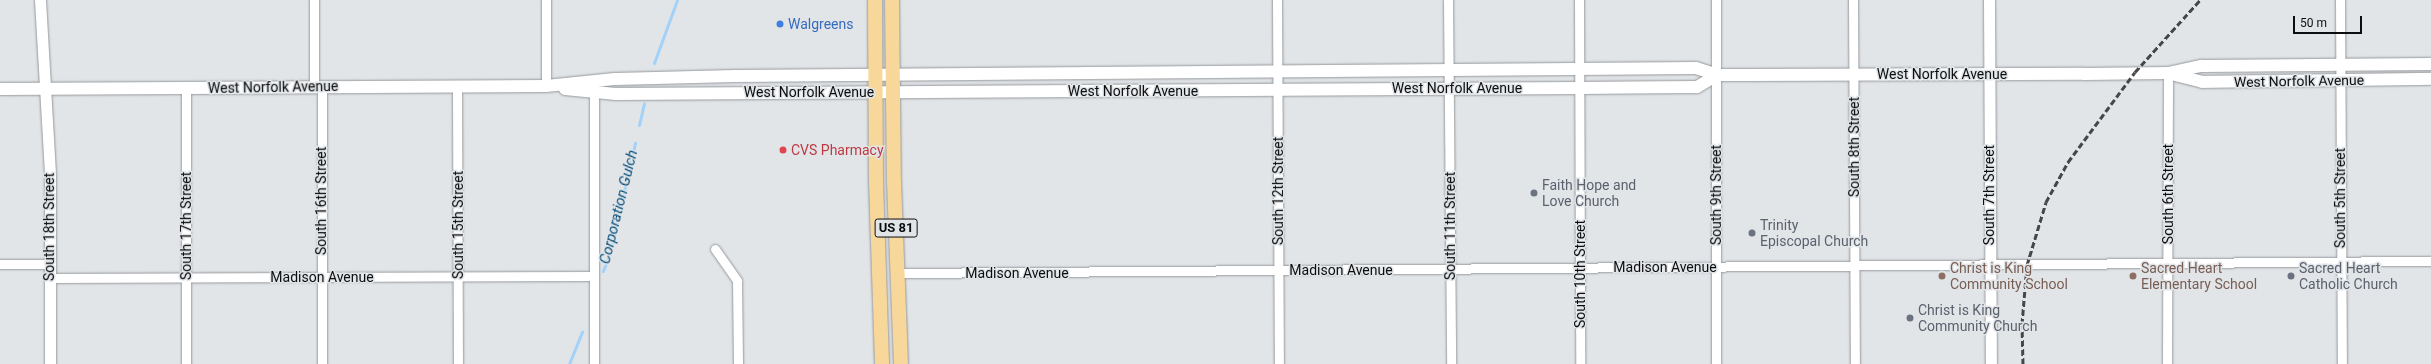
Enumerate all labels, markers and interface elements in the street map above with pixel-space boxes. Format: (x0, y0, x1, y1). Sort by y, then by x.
scale bar (2295, 8, 2364, 34)
place label: Walgreens (788, 16, 853, 32)
text: 50 m (2300, 16, 2327, 30)
marker: Walgreens (775, 19, 785, 29)
street label: West Norfolk Avenue (1877, 66, 2007, 82)
street label: West Norfolk Avenue (2234, 71, 2364, 91)
street label: West Norfolk Avenue (208, 77, 338, 97)
street label: West Norfolk Avenue (1392, 80, 1522, 96)
street label: West Norfolk Avenue (1068, 83, 1198, 99)
street label: West Norfolk Avenue (744, 84, 874, 100)
street label: South 8th Street (1846, 97, 1862, 197)
street label: South 12th Street (1270, 137, 1286, 245)
place label: CVS Pharmacy (791, 142, 884, 158)
street label: South 6th Street (2160, 144, 2176, 244)
marker: CVS Pharmacy (778, 145, 788, 155)
street label: South 9th Street (1708, 145, 1724, 245)
street label: South 7th Street (1981, 145, 1997, 245)
street label: South 16th Street (313, 147, 329, 255)
water label: Corporation Gulch (596, 148, 642, 266)
street label: South 5th Street (2332, 148, 2348, 248)
street label: South 15th Street (450, 171, 466, 279)
street label: South 17th Street (178, 172, 194, 280)
street label: South 11th Street (1442, 172, 1458, 280)
street label: South 18th Street (41, 173, 57, 281)
place label: Faith Hope and Love Church (1542, 177, 1636, 210)
marker: Faith Hope and Love Church (1529, 188, 1539, 198)
road number: US 81 (874, 217, 918, 239)
place label: Trinity Episcopal Church (1760, 217, 1868, 250)
street label: South 10th Street (1572, 220, 1588, 328)
marker: Trinity Episcopal Church (1747, 228, 1757, 238)
street label: Madison Avenue (1613, 259, 1717, 275)
place label: Christ is King Community School (1950, 260, 2068, 292)
place label: Sacred Heart Elementary School (2141, 260, 2257, 292)
place label: Sacred Heart Catholic Church (2299, 260, 2398, 292)
street label: Madison Avenue (1289, 262, 1393, 278)
street label: Madison Avenue (965, 265, 1069, 281)
street label: Madison Avenue (270, 269, 374, 285)
marker: Christ is King Community School (1937, 271, 1947, 281)
marker: Sacred Heart Elementary School (2128, 271, 2138, 281)
marker: Sacred Heart Catholic Church (2286, 271, 2296, 281)
place label: Christ is King Community Church (1918, 302, 2037, 334)
marker: Christ is King Community Church (1905, 313, 1915, 323)

